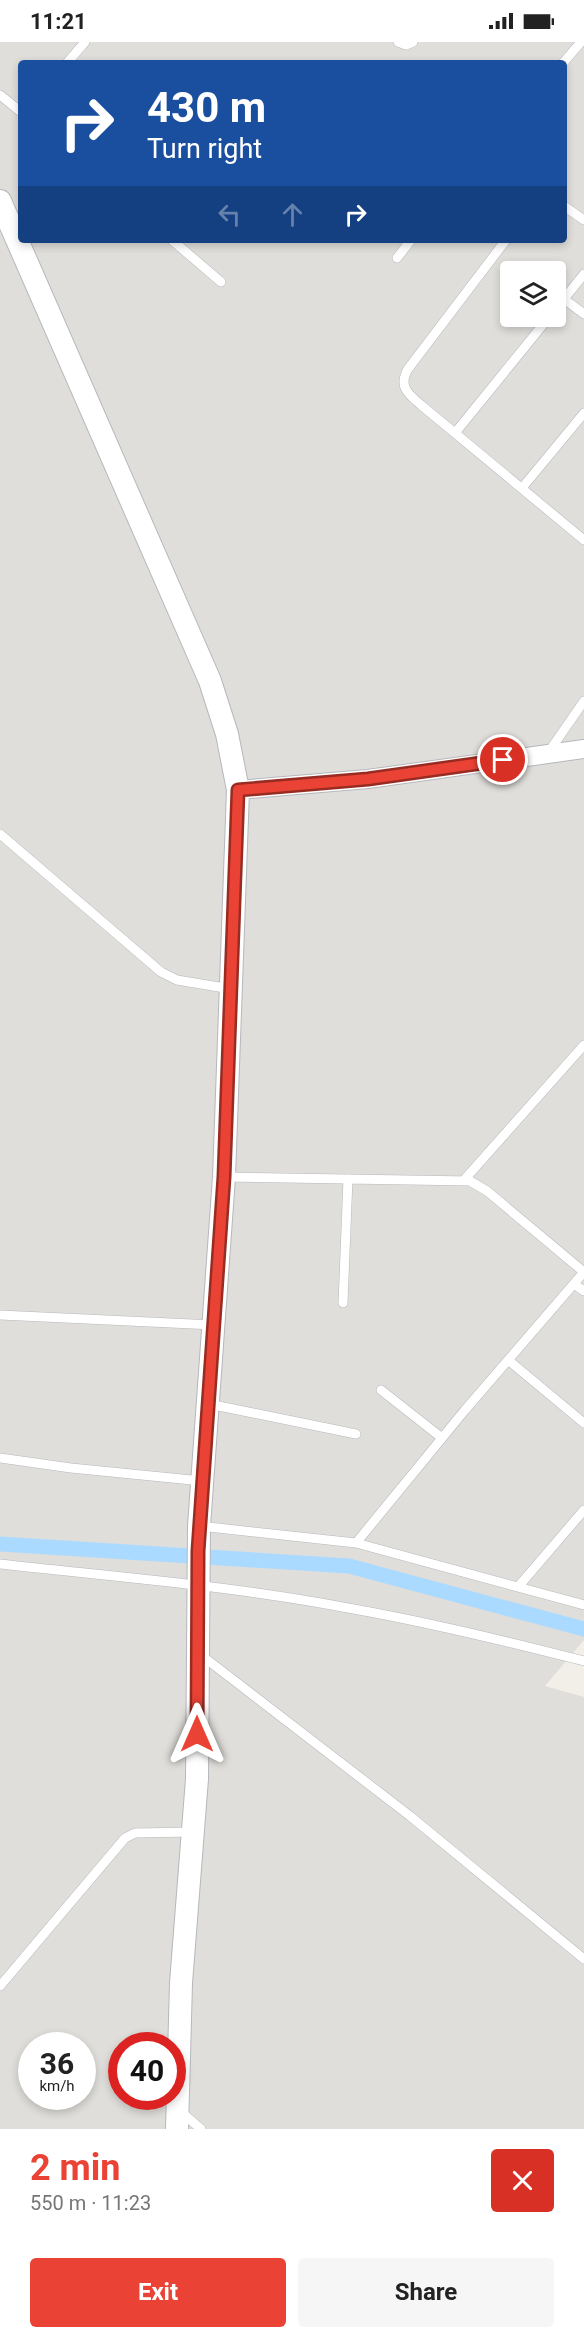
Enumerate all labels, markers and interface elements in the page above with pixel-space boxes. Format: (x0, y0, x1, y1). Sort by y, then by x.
text: 11:21 (30, 9, 87, 34)
text: 430 m (147, 83, 266, 132)
icon: right (48, 84, 126, 162)
text: Turn right (147, 133, 262, 165)
icon: left (213, 198, 246, 231)
icon: ahead (276, 198, 309, 231)
icon: right (339, 198, 372, 231)
map controls (500, 261, 566, 327)
button: layers (500, 261, 566, 327)
pin (477, 734, 528, 785)
icon: arrive (486, 743, 519, 776)
position arrow (165, 1702, 229, 1766)
speed limit sign: 40 (108, 2032, 186, 2110)
text: 36 (40, 2046, 74, 2081)
text: km/h (39, 2077, 75, 2095)
text: 2 min (30, 2147, 121, 2189)
button: close (491, 2149, 554, 2212)
text: 550 m · 11:23 (30, 2191, 151, 2215)
button: Exit (30, 2258, 286, 2327)
button: Share (298, 2258, 554, 2327)

